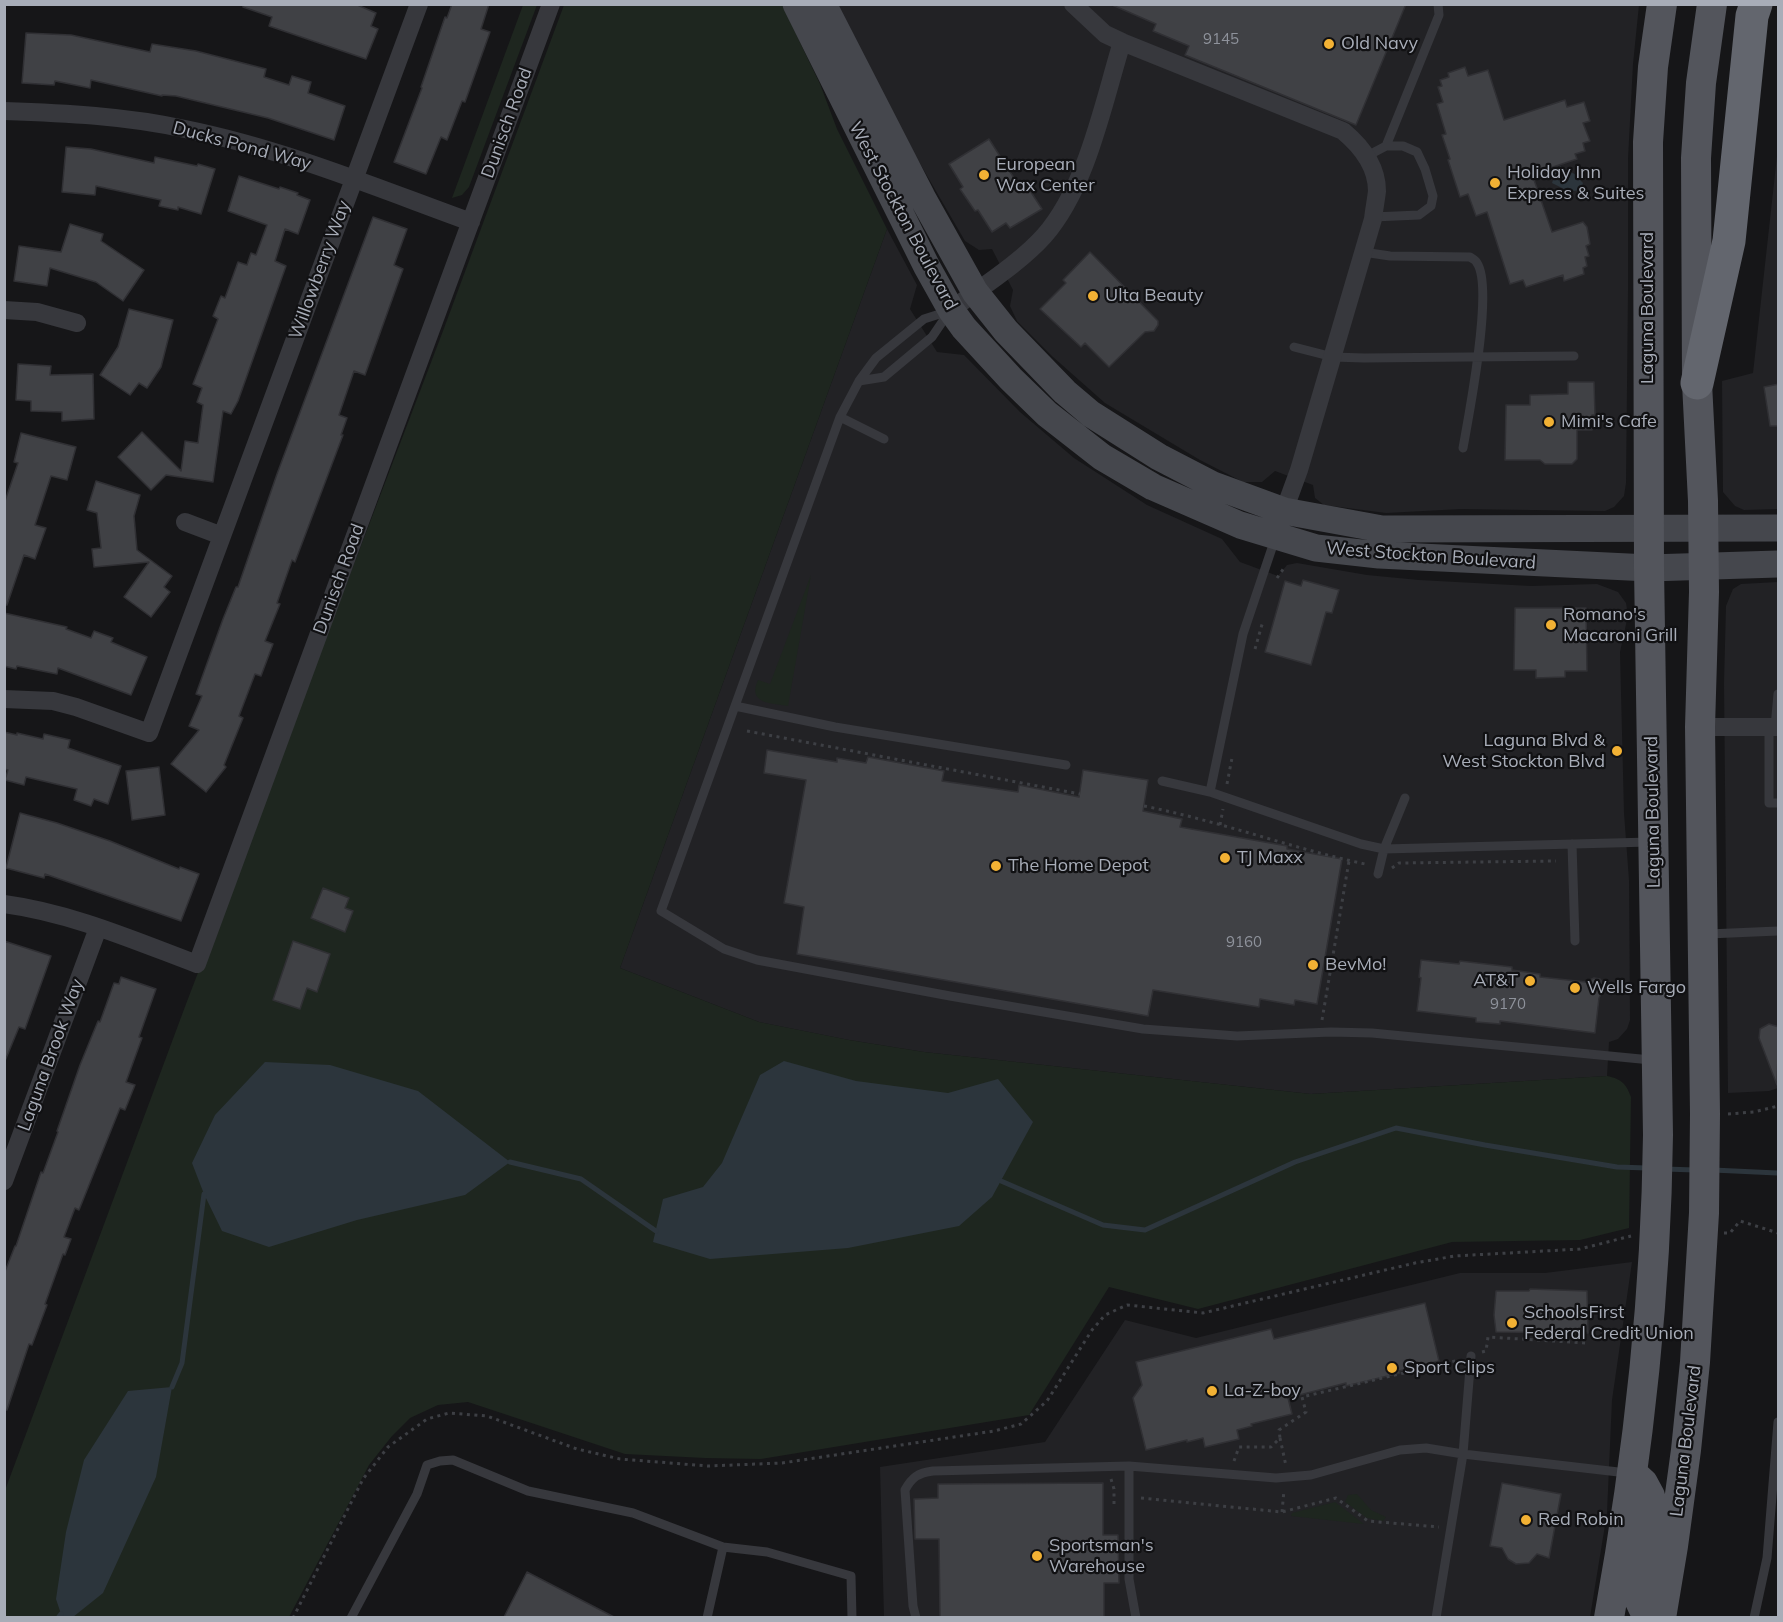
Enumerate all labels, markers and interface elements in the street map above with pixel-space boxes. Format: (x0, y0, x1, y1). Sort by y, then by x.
house number: 9145 (1203, 30, 1239, 48)
place label: Old Navy (1341, 33, 1418, 55)
marker: Old Navy (1322, 37, 1336, 51)
street label: Dunisch Road (477, 65, 537, 181)
street label: Ducks Pond Way (170, 117, 314, 175)
street label: West Stockton Boulevard (844, 118, 962, 314)
place label: European Wax Center (996, 154, 1095, 196)
place label: Holiday Inn Express & Suites (1507, 162, 1644, 204)
marker: European Wax Center (977, 168, 991, 182)
marker: Holiday Inn Express & Suites (1488, 176, 1502, 190)
street label: Willowberry Way (285, 198, 355, 342)
street label: Laguna Boulevard (1637, 232, 1659, 384)
place label: Ulta Beauty (1105, 285, 1203, 307)
marker: Ulta Beauty (1086, 289, 1100, 303)
place label: Mimi's Cafe (1561, 411, 1657, 433)
marker: Mimi's Cafe (1542, 415, 1556, 429)
street label: Dunisch Road (309, 521, 369, 637)
street label: West Stockton Boulevard (1325, 538, 1537, 574)
place label: Romano's Macaroni Grill (1563, 604, 1678, 646)
marker: Romano's Macaroni Grill (1544, 618, 1558, 632)
place label: Laguna Blvd & West Stockton Blvd (1442, 730, 1605, 772)
street label: Laguna Boulevard (1641, 736, 1665, 888)
marker: Laguna Blvd & West Stockton Blvd (1610, 744, 1624, 758)
place label: TJ Maxx (1237, 847, 1303, 869)
marker: TJ Maxx (1218, 851, 1232, 865)
place label: The Home Depot (1008, 855, 1149, 877)
marker: The Home Depot (989, 859, 1003, 873)
house number: 9160 (1226, 933, 1262, 951)
place label: BevMo! (1325, 954, 1386, 976)
marker: BevMo! (1306, 958, 1320, 972)
place label: AT&T (1473, 970, 1518, 992)
marker: AT&T (1523, 974, 1537, 988)
street label: Laguna Brook Way (13, 976, 89, 1134)
place label: Wells Fargo (1587, 977, 1686, 999)
marker: Wells Fargo (1568, 981, 1582, 995)
house number: 9170 (1490, 995, 1526, 1013)
place label: SchoolsFirst Federal Credit Union (1524, 1302, 1694, 1344)
marker: SchoolsFirst Federal Credit Union (1505, 1316, 1519, 1330)
place label: Sport Clips (1404, 1357, 1495, 1379)
marker: Sport Clips (1385, 1361, 1399, 1375)
street label: Laguna Boulevard (1666, 1364, 1706, 1518)
place label: La-Z-boy (1224, 1380, 1301, 1402)
marker: La-Z-boy (1205, 1384, 1219, 1398)
place label: Red Robin (1538, 1509, 1624, 1531)
marker: Red Robin (1519, 1513, 1533, 1527)
place label: Sportsman's Warehouse (1049, 1535, 1154, 1578)
marker: Sportsman's Warehouse (1030, 1549, 1044, 1563)

